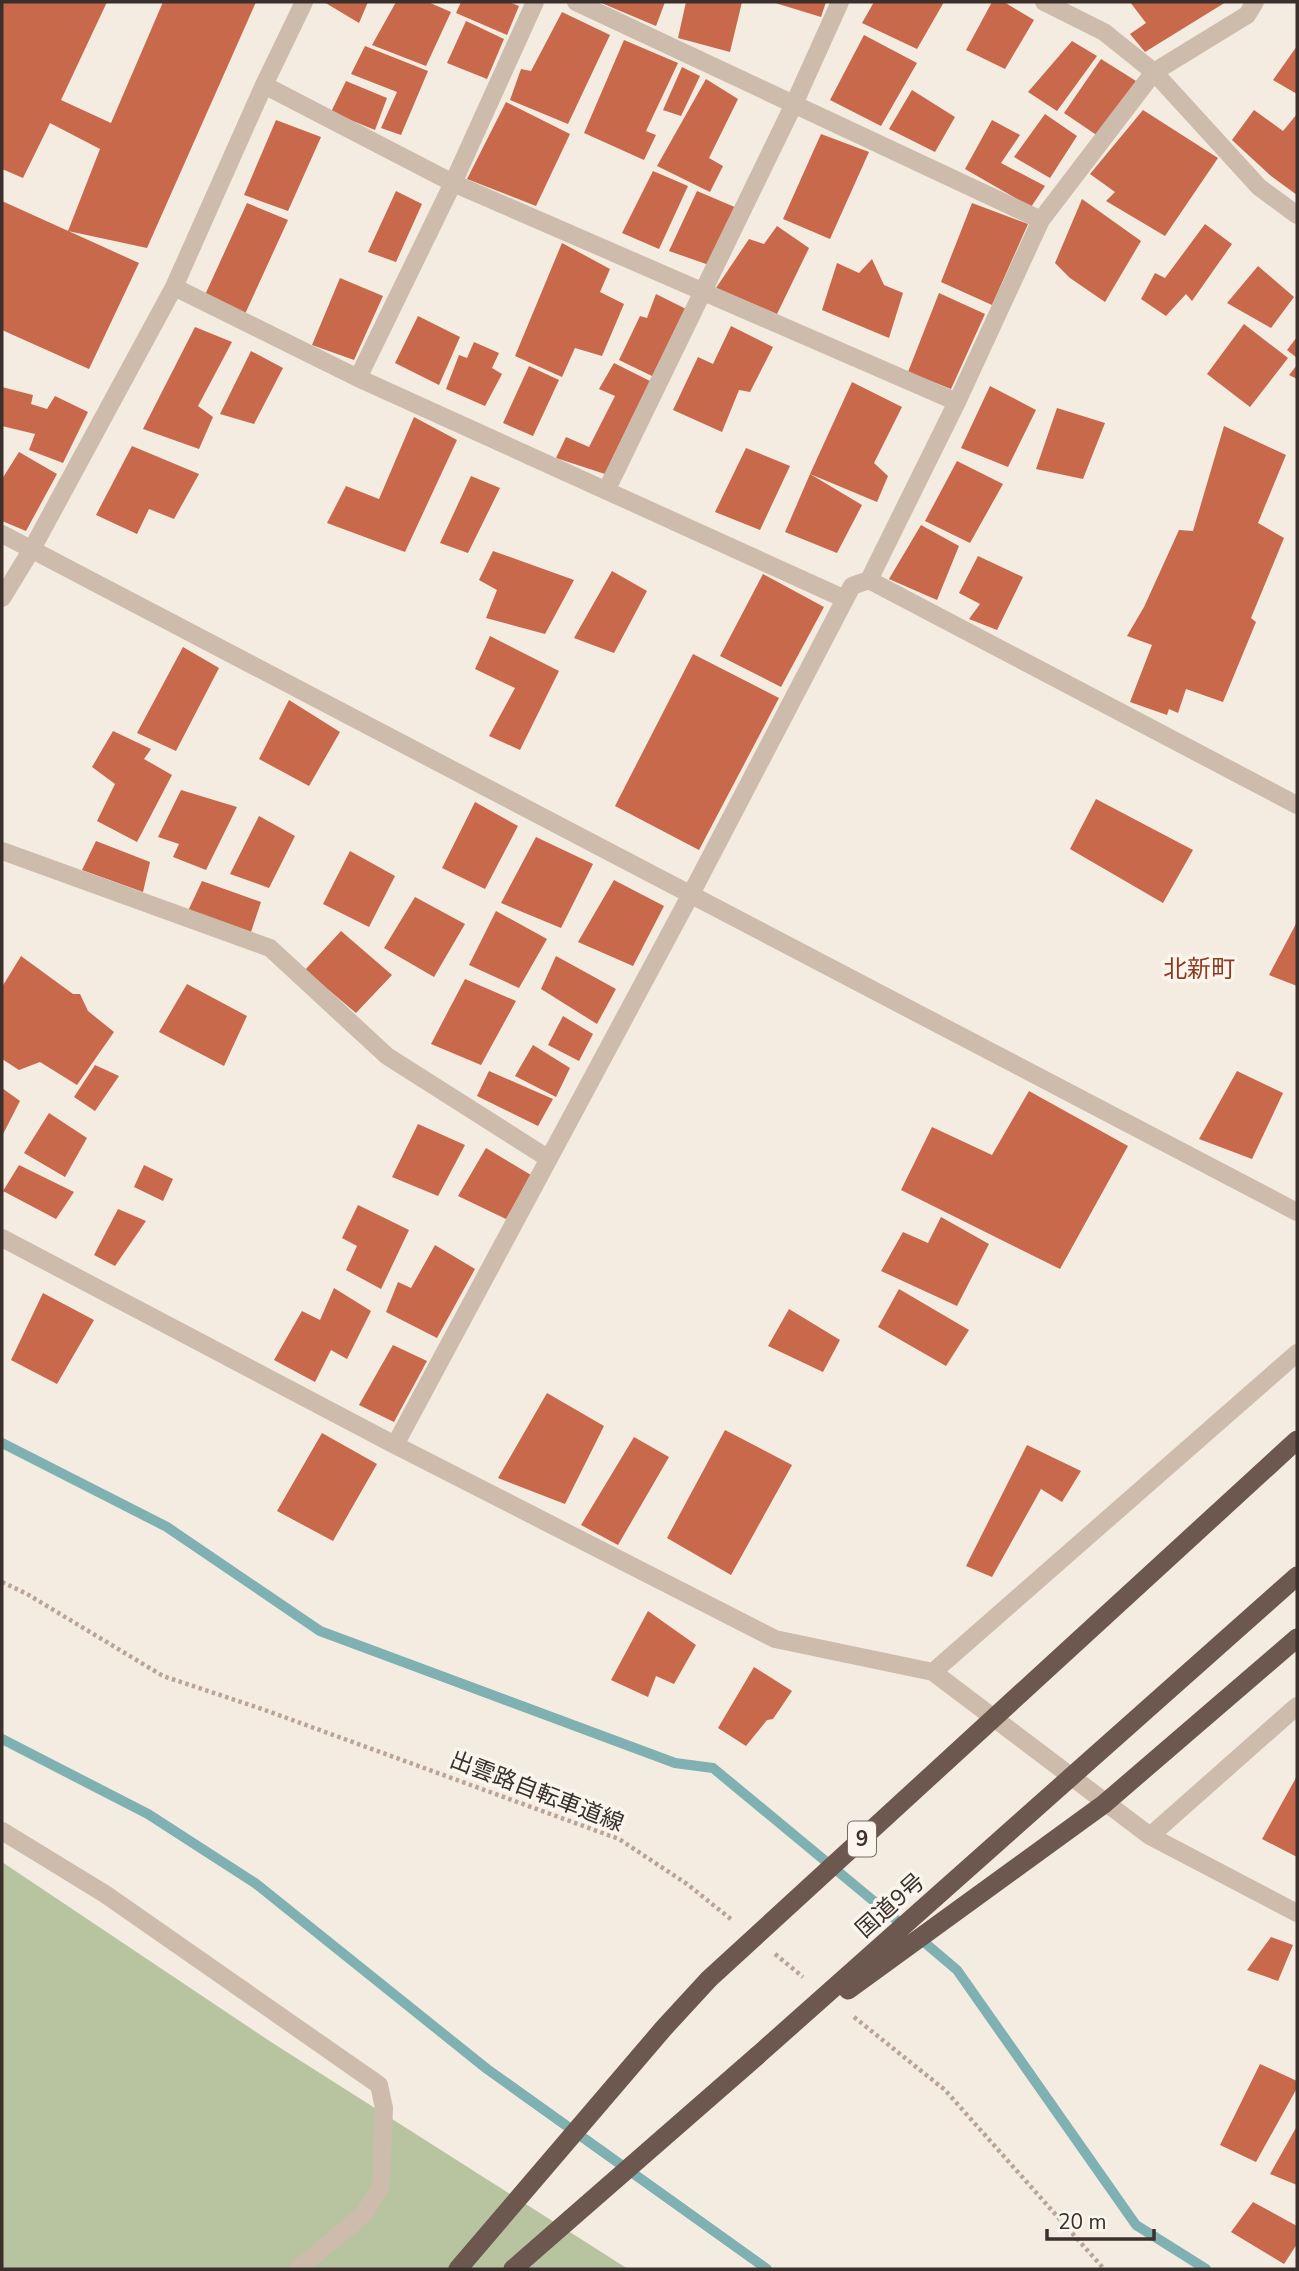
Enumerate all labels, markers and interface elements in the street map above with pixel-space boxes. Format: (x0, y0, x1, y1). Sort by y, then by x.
district label: 北新町 (1163, 953, 1235, 985)
street label: 出雲路自転車道線 (445, 1744, 628, 1839)
road number: 9 (848, 1822, 876, 1856)
street label: 国道9号 (849, 1866, 931, 1945)
scale bar (1047, 2198, 1154, 2242)
text: 20 m (1058, 2208, 1107, 2236)

